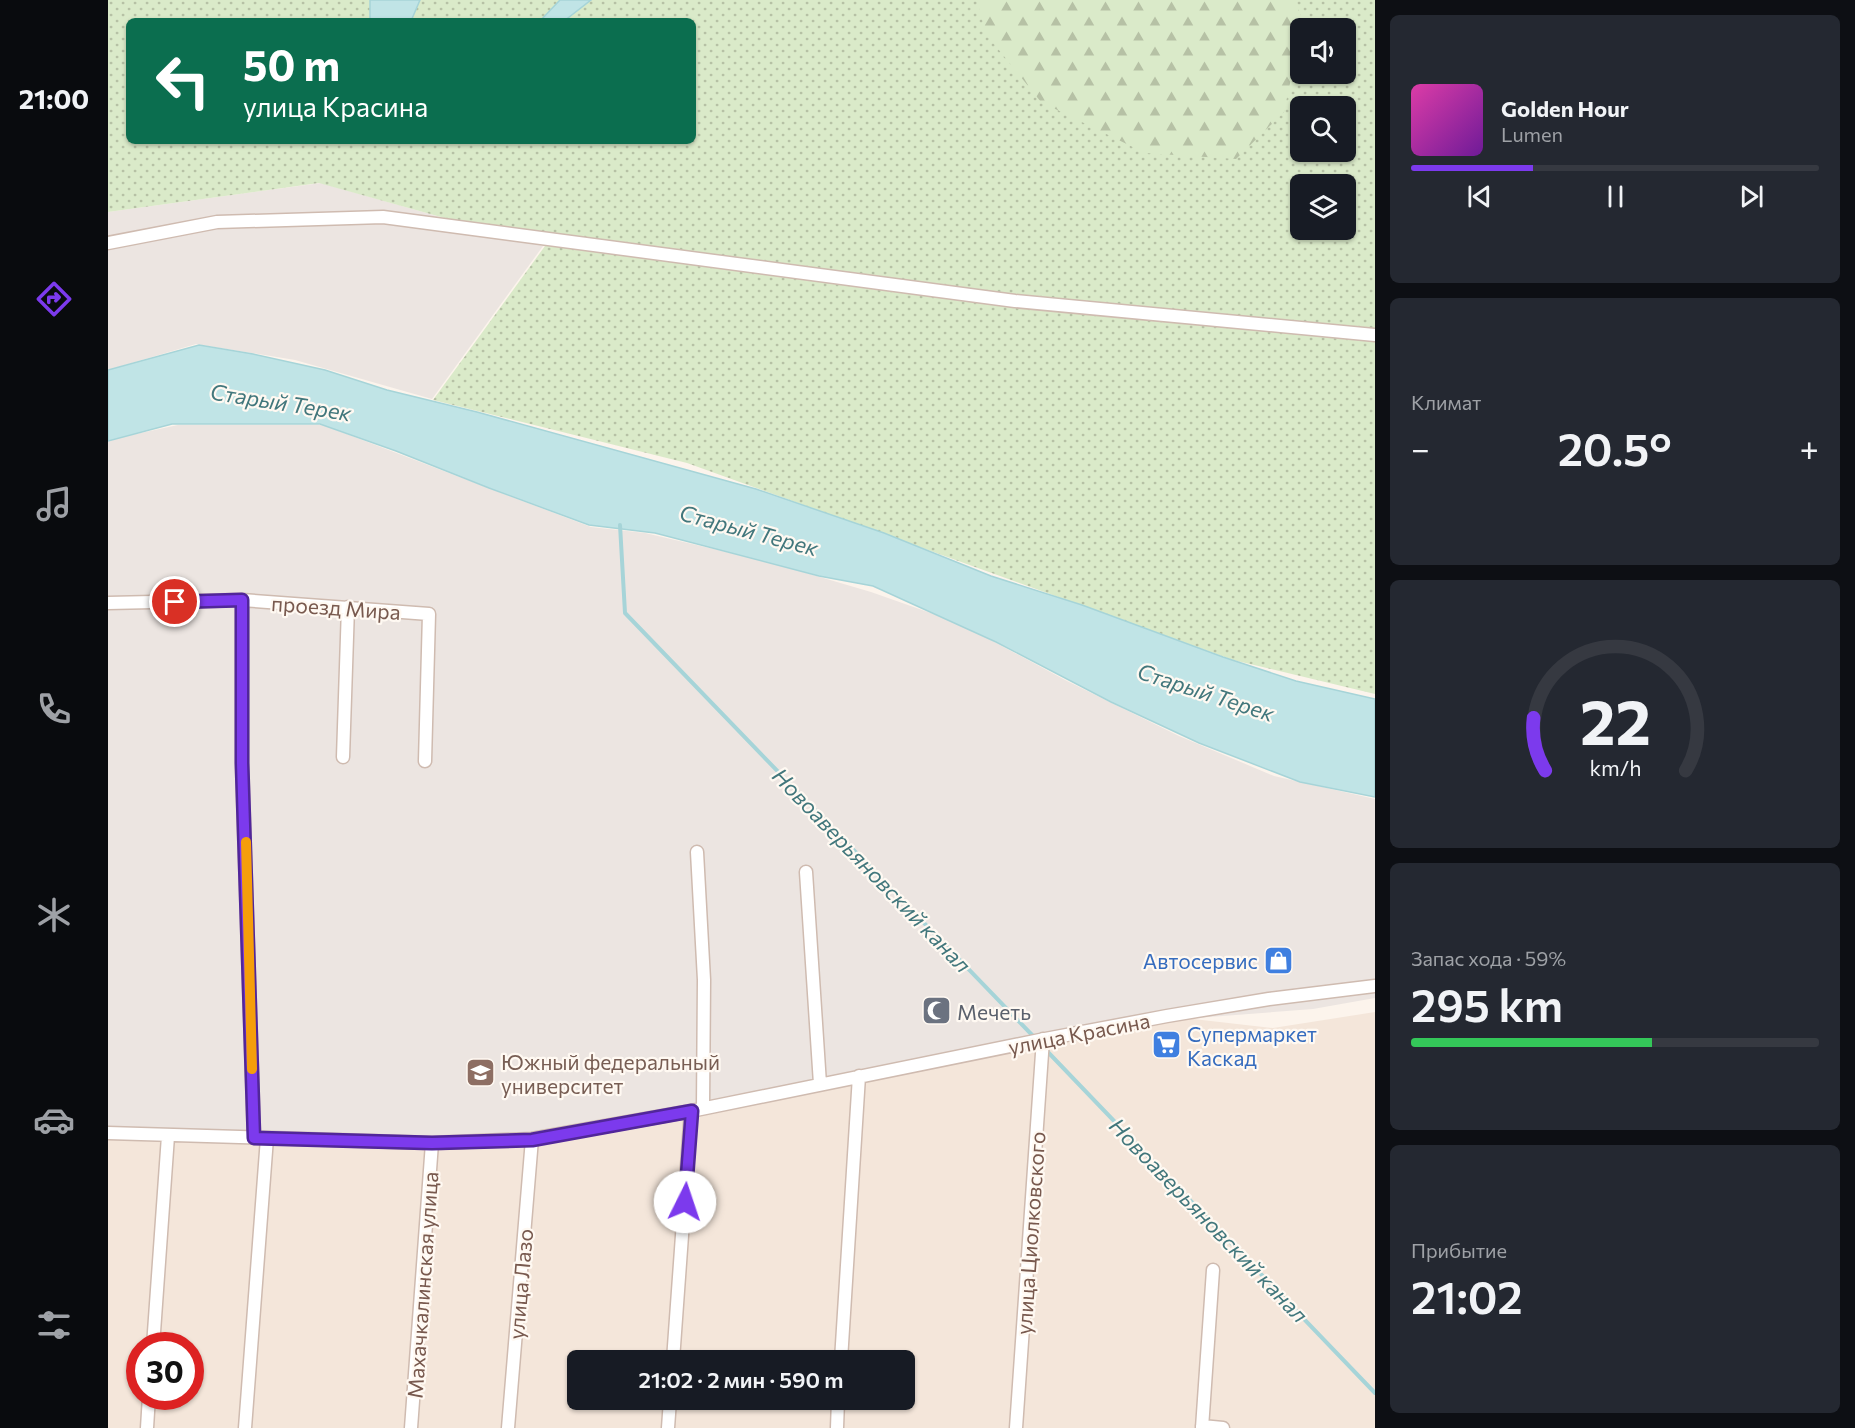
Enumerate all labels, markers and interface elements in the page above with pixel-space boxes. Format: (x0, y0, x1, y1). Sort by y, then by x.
map controls (1290, 18, 1356, 240)
button: sound (1290, 18, 1356, 84)
text: 50 m (243, 38, 340, 90)
icon: left (144, 42, 222, 120)
text: 21:00 (19, 82, 89, 115)
text: улица Красина (243, 90, 428, 123)
text: Golden Hour (1501, 95, 1629, 122)
button: search (1290, 96, 1356, 162)
text: Lumen (1501, 122, 1563, 146)
button: layers (1290, 174, 1356, 240)
icon: previous (1463, 180, 1496, 213)
icon: pause (1599, 180, 1632, 213)
icon: next (1735, 180, 1768, 213)
icon: directions (33, 278, 75, 320)
water label: Старый Терек (209, 378, 355, 427)
text: Климат (1411, 390, 1481, 414)
text: 20.5° (1558, 420, 1672, 475)
text: − (1411, 427, 1430, 468)
text: + (1800, 427, 1819, 468)
icon: music (33, 483, 75, 525)
water label: Старый Терек (677, 499, 822, 562)
pin (149, 576, 200, 627)
icon: arrive (158, 585, 191, 618)
street label: проезд Мира (270, 590, 402, 624)
water label: Старый Терек (1134, 657, 1279, 727)
text: 22 (1579, 682, 1651, 758)
icon: phone (33, 688, 75, 730)
text: km/h (1589, 754, 1641, 780)
water label: Новоаверьяновский канал (767, 762, 977, 978)
icon: climate (33, 894, 75, 936)
shop icon: Автосервис (1263, 944, 1295, 976)
text: Запас хода · 59% (1411, 946, 1566, 970)
place label: Автосервис (1143, 948, 1258, 973)
text: 295 km (1411, 976, 1563, 1031)
mosque icon: Мечеть (920, 995, 952, 1027)
place label: Мечеть (957, 999, 1031, 1024)
street label: улица Красина (1006, 1007, 1152, 1059)
place label: Супермаркет Каскад (1187, 1021, 1317, 1070)
supermarket icon: Супермаркет Каскад (1150, 1029, 1182, 1061)
place label: Южный федеральный университет (501, 1049, 720, 1098)
school or university icon: Южный федеральный университет (464, 1057, 496, 1089)
icon: car (33, 1099, 75, 1141)
water label: Новоаверьяновский канал (1104, 1112, 1314, 1328)
street label: улица Циолковского (1010, 1130, 1050, 1336)
position arrow (653, 1170, 717, 1234)
street label: Махачкалинская улица (402, 1171, 442, 1399)
street label: улица Лазо (503, 1228, 537, 1340)
text: Прибытие (1411, 1238, 1507, 1262)
text: 21:02 (1411, 1268, 1523, 1323)
icon: filters (33, 1304, 75, 1346)
speed limit sign: 30 (126, 1332, 204, 1410)
text: 21:02 · 2 мин · 590 m (639, 1366, 843, 1393)

